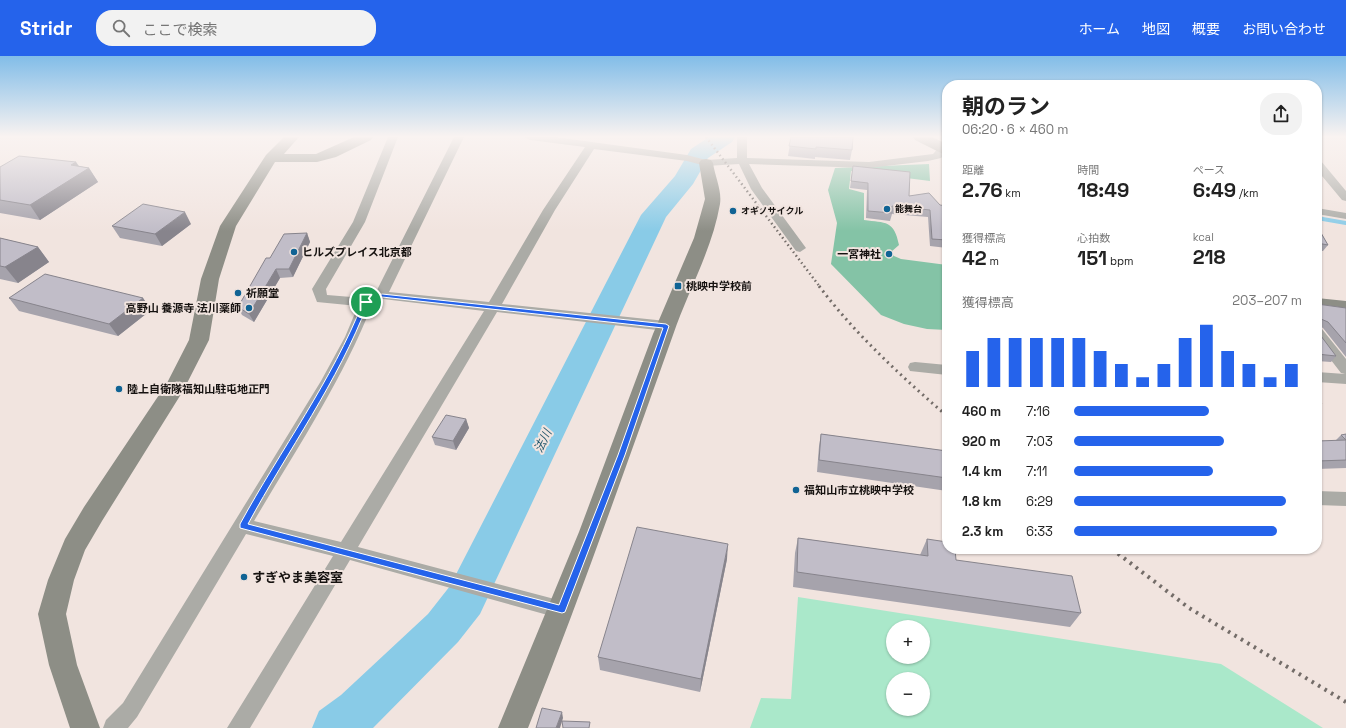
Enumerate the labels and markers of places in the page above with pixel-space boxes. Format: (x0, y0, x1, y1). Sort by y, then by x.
place label: 能舞台 (895, 203, 922, 215)
marker: 能舞台 (882, 204, 892, 214)
place label: オギノサイクル (741, 205, 803, 217)
marker: オギノサイクル (728, 206, 738, 216)
place label: ヒルズプレイス北京都 (302, 245, 412, 259)
marker: ヒルズプレイス北京都 (289, 247, 299, 257)
place label: 一宮神社 (837, 247, 881, 261)
marker: 一宮神社 (884, 249, 894, 259)
place label: 桃映中学校前 (686, 279, 752, 293)
marker: 桃映中学校前 (673, 281, 683, 291)
pin (349, 285, 383, 319)
place label: 祈願堂 (246, 286, 279, 300)
marker: 祈願堂 (233, 288, 243, 298)
place label: 高野山 養源寺 法川薬師 (125, 301, 241, 315)
marker: 高野山 養源寺 法川薬師 (244, 303, 254, 313)
place label: 陸上自衛隊福知山駐屯地正門 (127, 382, 270, 396)
marker: 陸上自衛隊福知山駐屯地正門 (114, 384, 124, 394)
place label: 福知山市立桃映中学校 (804, 483, 914, 497)
marker: 福知山市立桃映中学校 (791, 485, 801, 495)
place label: すぎやま美容室 (252, 569, 343, 586)
marker: すぎやま美容室 (239, 572, 249, 582)

